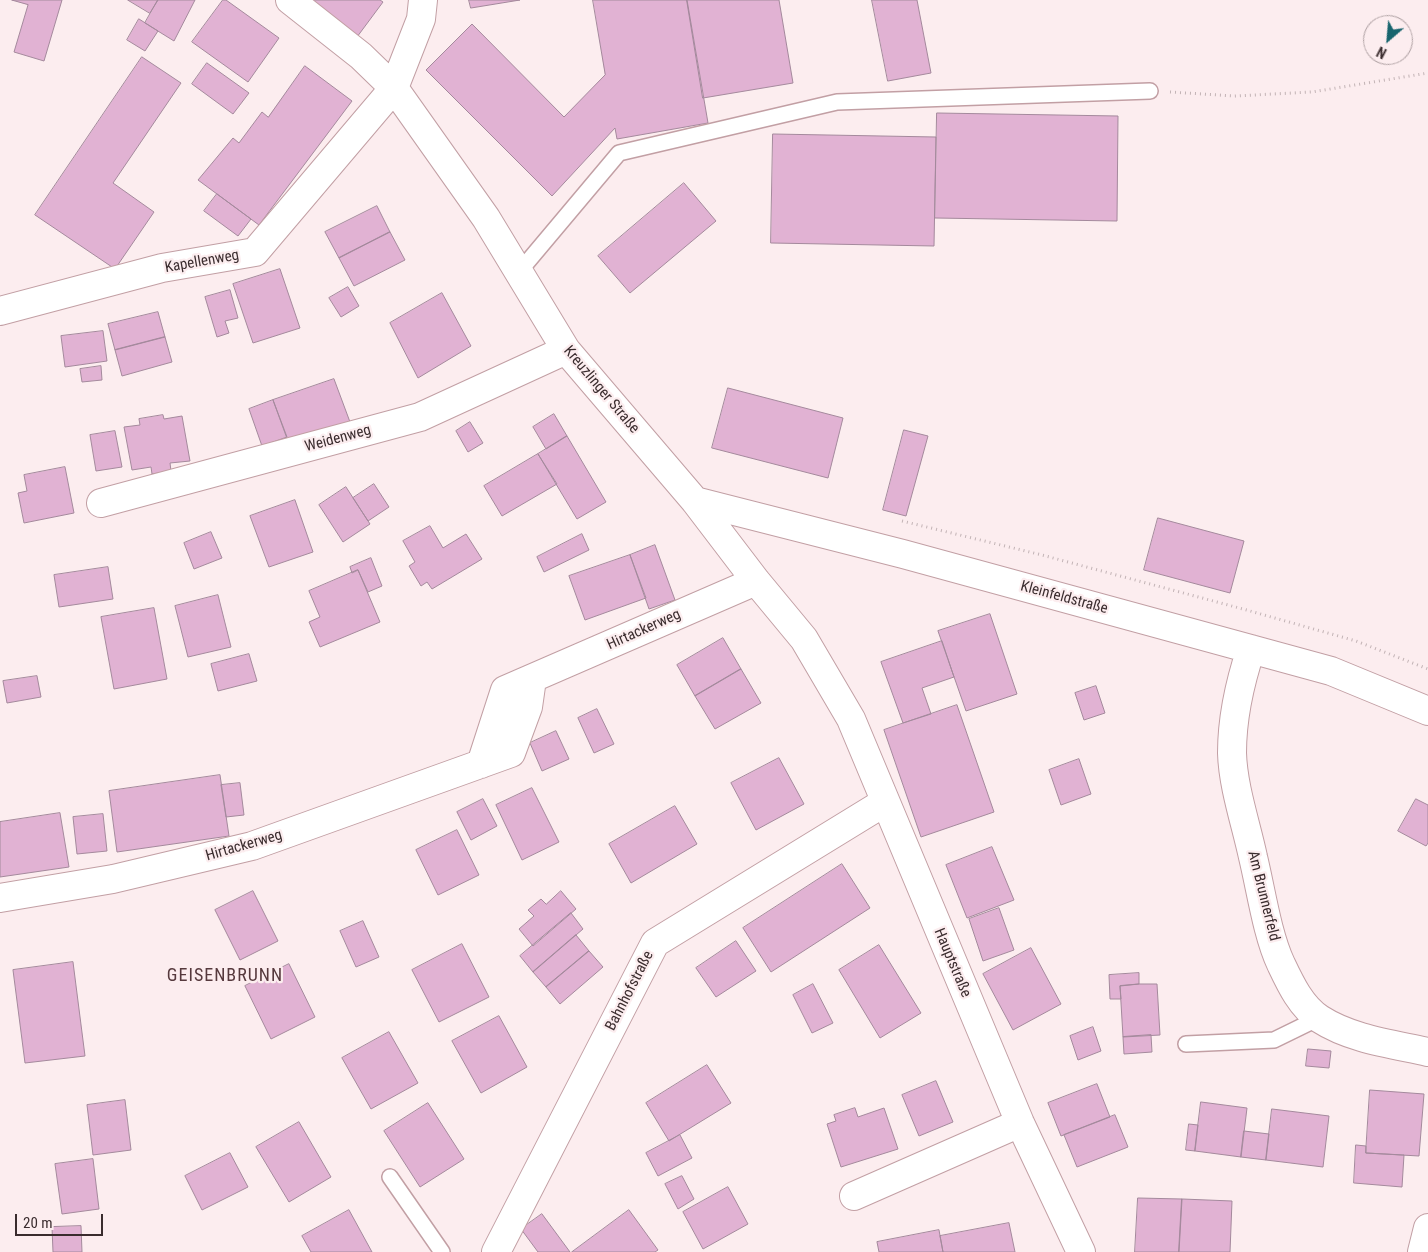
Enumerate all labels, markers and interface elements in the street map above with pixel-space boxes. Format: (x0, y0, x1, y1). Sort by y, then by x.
north arrow (1363, 15, 1413, 65)
text: N (1374, 43, 1389, 62)
street label: Kapellenweg (163, 247, 241, 277)
street label: Kreuzlinger Straße (559, 343, 643, 437)
street label: Weidenweg (303, 422, 373, 456)
street label: Kleinfeldstraße (1018, 578, 1110, 618)
street label: Hirtackerweg (604, 606, 684, 654)
street label: Hirtackerweg (204, 826, 284, 866)
street label: Am Brunnerfeld (1243, 849, 1283, 943)
street label: Hauptstraße (929, 926, 975, 1000)
street label: Bahnhofstraße (602, 948, 658, 1034)
district label: GEISENBRUNN (165, 965, 285, 987)
scale bar (18, 1204, 105, 1236)
text: 20 m (23, 1214, 53, 1232)

